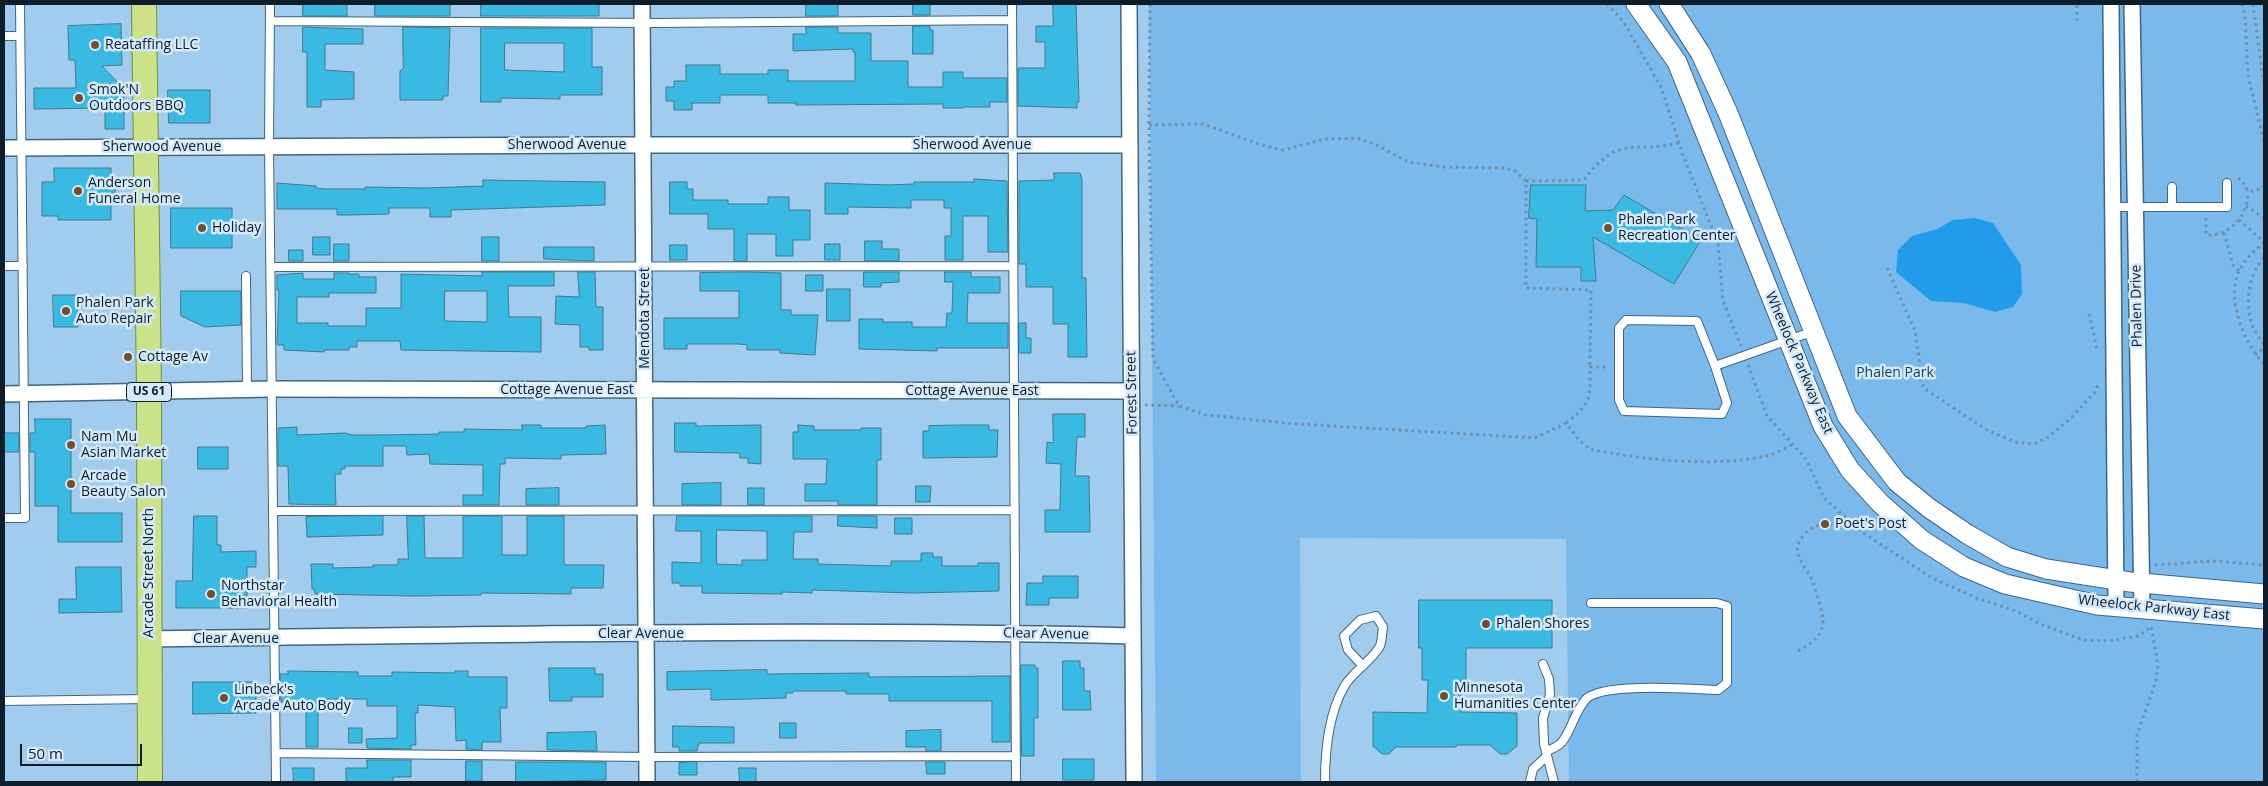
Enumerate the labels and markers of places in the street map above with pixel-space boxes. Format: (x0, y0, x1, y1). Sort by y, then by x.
place label: Reataffing LLC (105, 37, 198, 53)
marker: Reataffing LLC (89, 39, 101, 51)
place label: Smok'N Outdoors BBQ (89, 82, 184, 114)
marker: Smok'N Outdoors BBQ (73, 92, 85, 104)
place label: Anderson Funeral Home (88, 175, 180, 208)
marker: Anderson Funeral Home (72, 185, 84, 197)
place label: Phalen Park Recreation Center (1618, 212, 1736, 244)
place label: Holiday (212, 220, 261, 236)
marker: Holiday (196, 222, 208, 234)
marker: Phalen Park Recreation Center (1602, 222, 1614, 234)
place label: Phalen Park Auto Repair (76, 295, 154, 328)
marker: Phalen Park Auto Repair (60, 305, 72, 317)
place label: Cottage Av (138, 349, 208, 365)
marker: Cottage Av (122, 351, 134, 363)
place label: Nam Mu Asian Market (81, 429, 166, 462)
marker: Nam Mu Asian Market (65, 439, 77, 451)
place label: Arcade Beauty Salon (81, 468, 166, 501)
marker: Arcade Beauty Salon (65, 478, 77, 490)
place label: Poet's Post (1835, 516, 1907, 532)
marker: Poet's Post (1819, 518, 1831, 530)
place label: Northstar Behavioral Health (221, 578, 337, 610)
marker: Northstar Behavioral Health (205, 588, 217, 600)
place label: Phalen Shores (1496, 616, 1589, 632)
marker: Phalen Shores (1480, 618, 1492, 630)
place label: Minnesota Humanities Center (1454, 680, 1576, 712)
place label: Linbeck's Arcade Auto Body (234, 682, 351, 714)
marker: Minnesota Humanities Center (1438, 690, 1450, 702)
marker: Linbeck's Arcade Auto Body (218, 692, 230, 704)

